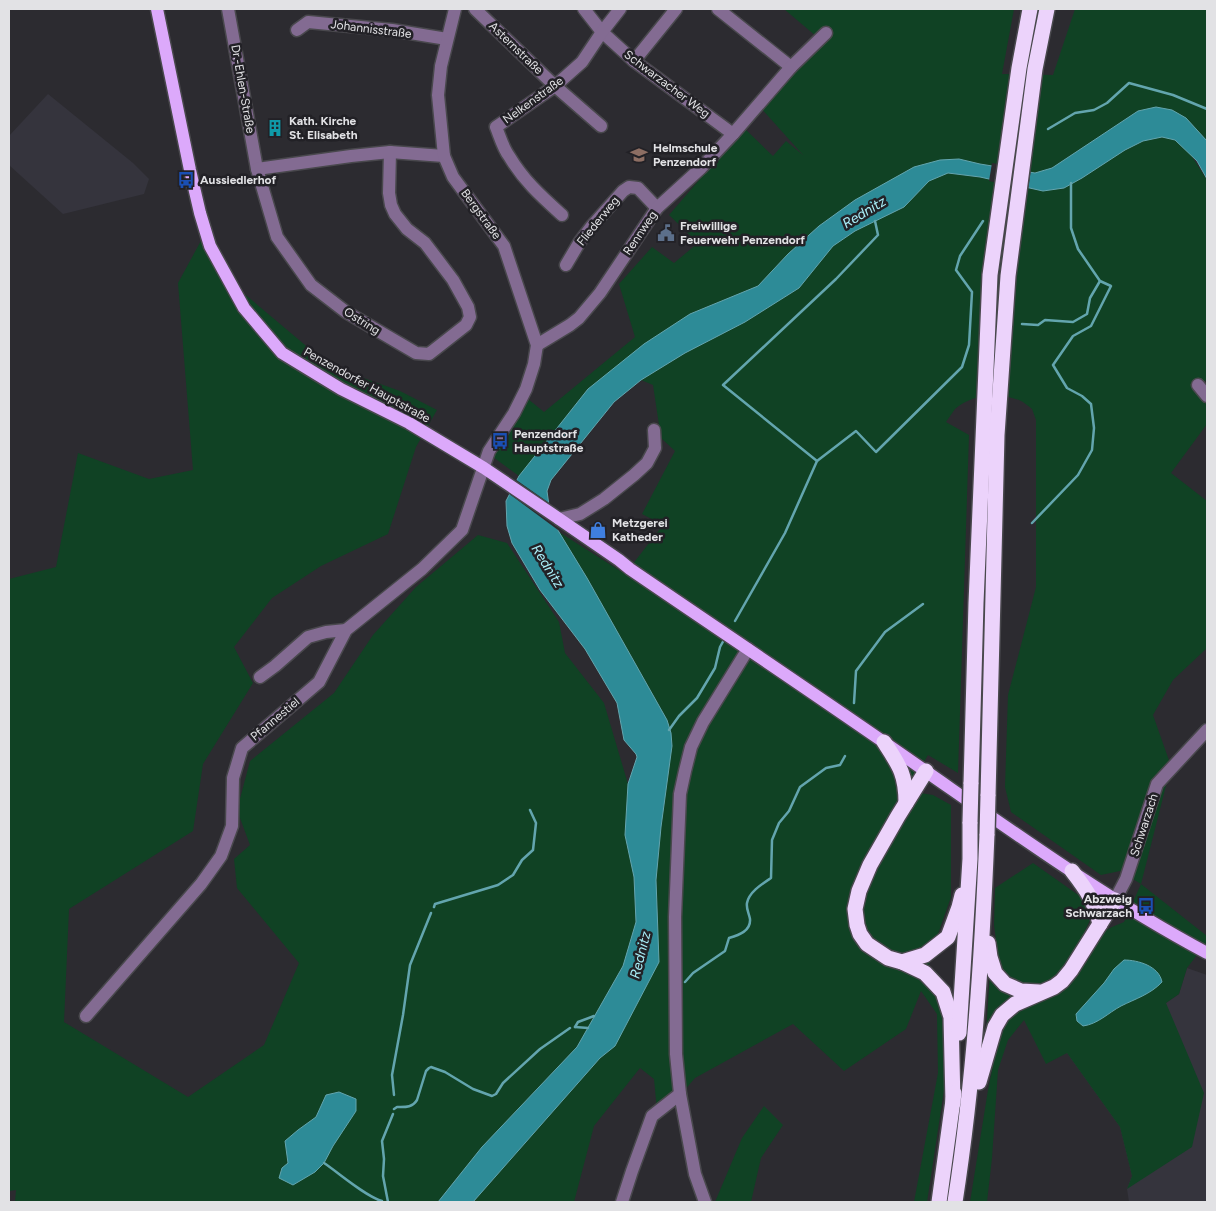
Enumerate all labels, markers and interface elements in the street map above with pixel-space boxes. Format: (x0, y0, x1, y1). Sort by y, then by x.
street label: Johannisstraße (330, 17, 413, 41)
street label: Asternstraße (486, 19, 546, 77)
street label: Dr.-Ehlen-Straße (228, 44, 258, 135)
street label: Schwarzacher Weg (622, 47, 712, 121)
street label: Nelkenstraße (500, 73, 566, 127)
place label: Kath. Kirche St. Elisabeth (289, 114, 358, 142)
building icon: Kath. Kirche St. Elisabeth (265, 118, 285, 138)
place label: Helmschule Penzendorf (653, 141, 718, 169)
school or university icon: Helmschule Penzendorf (629, 145, 649, 165)
bus stop icon: Aussiedlerhof (176, 170, 196, 190)
place label: Aussiedlerhof (200, 173, 276, 187)
street label: Bergstraße (458, 186, 504, 242)
water label: Rednitz (839, 193, 889, 232)
street label: Fliederweg (574, 194, 622, 248)
street label: Rennweg (620, 208, 660, 258)
place label: Freiwillige Feuerwehr Penzendorf (680, 219, 805, 247)
public building icon: Freiwillige Feuerwehr Penzendorf (656, 223, 676, 243)
street label: Ostring (341, 304, 383, 338)
street label: Penzendorfer Hauptstraße (301, 344, 433, 426)
place label: Penzendorf Hauptstraße (514, 427, 584, 455)
bus stop icon: Penzendorf Hauptstraße (490, 431, 510, 451)
place label: Metzgerei Katheder (612, 516, 668, 544)
shop icon: Metzgerei Katheder (588, 520, 608, 540)
water label: Rednitz (528, 541, 568, 591)
street label: Pfannestiel (248, 695, 302, 743)
street label: Schwarzach (1127, 792, 1161, 858)
place label: Abzweig Schwarzach (1065, 892, 1132, 920)
bus stop icon: Abzweig Schwarzach (1136, 896, 1156, 916)
water label: Rednitz (626, 930, 655, 980)

